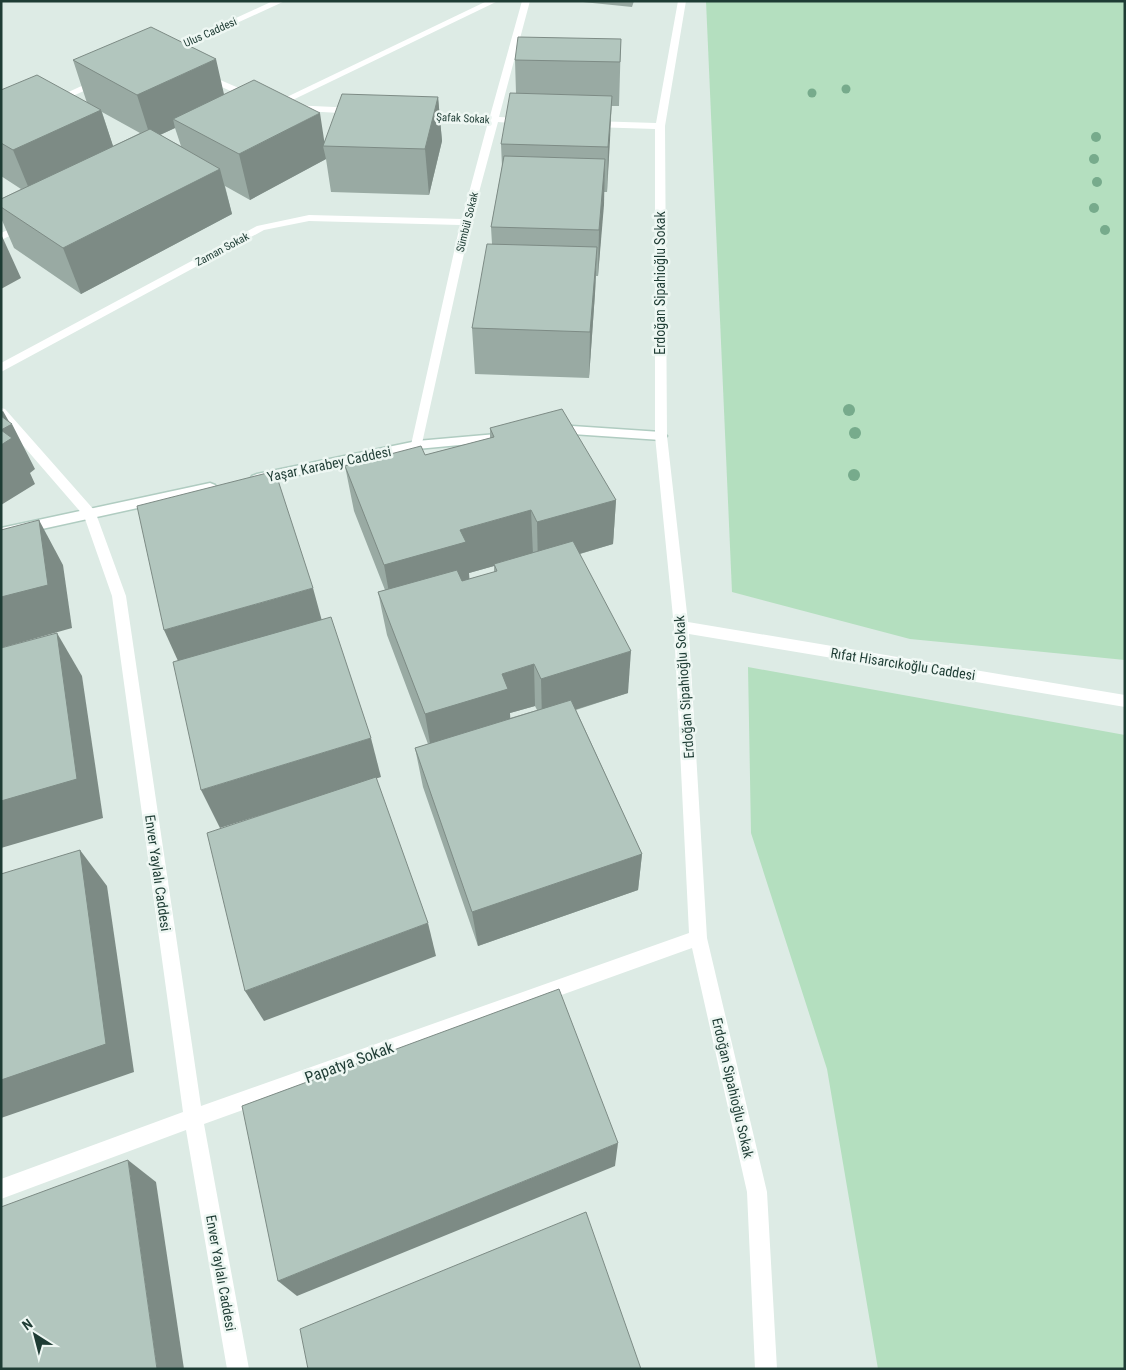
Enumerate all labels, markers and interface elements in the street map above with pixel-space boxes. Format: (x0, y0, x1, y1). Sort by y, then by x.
street label: Ulus Caddesi (182, 15, 239, 50)
street label: Şafak Sokak (436, 111, 490, 126)
street label: Sümbül Sokak (454, 191, 481, 254)
street label: Erdoğan Sipahioğlu Sokak (652, 211, 668, 355)
street label: Zaman Sokak (193, 230, 251, 269)
street label: Yaşar Karabey Caddesi (266, 443, 392, 485)
street label: Erdoğan Sipahioğlu Sokak (671, 614, 697, 759)
street label: Rıfat Hisarcıkoğlu Caddesi (830, 645, 976, 683)
street label: Enver Yaylalı Caddesi (142, 814, 174, 932)
street label: Erdoğan Sipahioğlu Sokak (709, 1016, 757, 1160)
street label: Papatya Sokak (302, 1037, 397, 1087)
street label: Enver Yaylalı Caddesi (203, 1214, 239, 1332)
north arrow (10, 1310, 60, 1360)
text: N (19, 1315, 36, 1333)

